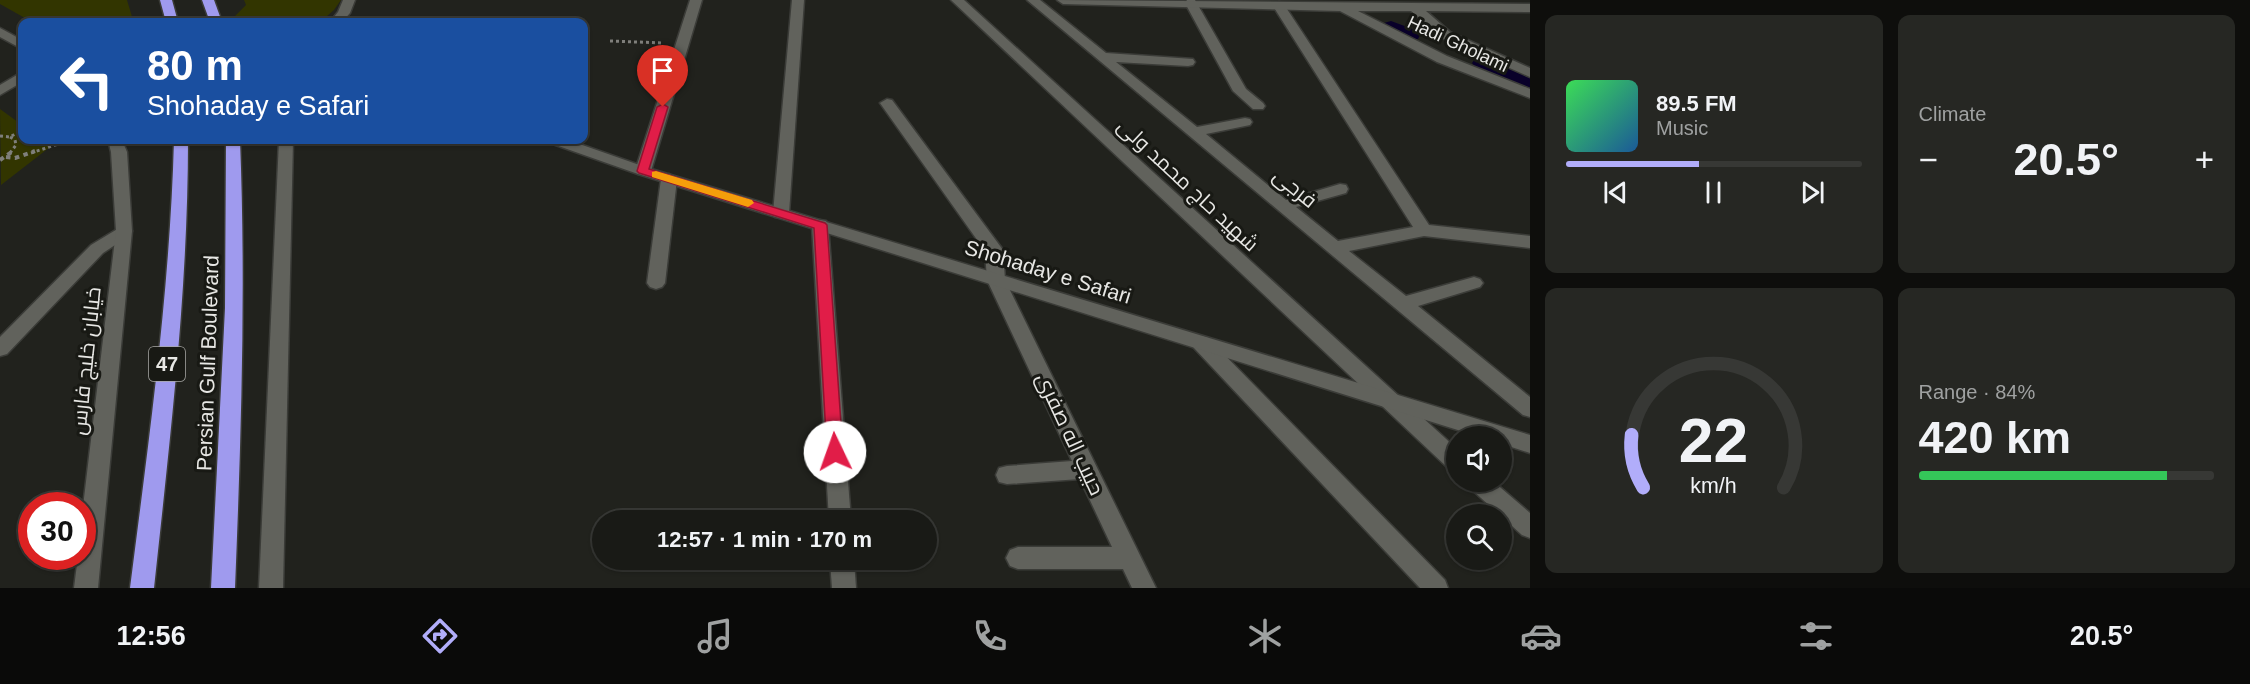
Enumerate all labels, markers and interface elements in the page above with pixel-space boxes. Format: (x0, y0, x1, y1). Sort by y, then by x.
street label: Hadi Gholami (1404, 12, 1512, 76)
icon: left (48, 42, 126, 120)
text: 80 m (147, 42, 243, 89)
pin (637, 45, 688, 107)
icon: arrive (646, 54, 679, 87)
text: Shohaday e Safari (147, 91, 369, 121)
text: 89.5 FM (1656, 91, 1737, 116)
text: Climate (1919, 103, 1986, 125)
street label: شهید حاج محمد ولی (1111, 114, 1263, 258)
text: Music (1656, 117, 1708, 139)
text: 20.5° (2013, 134, 2119, 185)
text: − (1919, 141, 1938, 178)
text: + (2195, 141, 2214, 178)
street label: فرجی (1268, 163, 1322, 214)
icon: previous (1599, 176, 1632, 209)
icon: pause (1697, 176, 1730, 209)
icon: next (1796, 176, 1829, 209)
street label: Shohaday e Safari (962, 235, 1134, 308)
street label: Persian Gulf Boulevard (192, 255, 223, 471)
street label: خیابان خلیج فارس (66, 286, 108, 436)
road number: 47 (149, 347, 185, 381)
street label: حبیب اله صفری (1030, 369, 1109, 499)
text: Range · 84% (1919, 381, 2035, 403)
text: 22 (1679, 406, 1748, 475)
text: 420 km (1919, 412, 2071, 463)
position arrow (803, 420, 867, 484)
map controls (1446, 426, 1512, 570)
button: sound (1446, 426, 1512, 492)
text: km/h (1691, 474, 1737, 498)
speed limit sign: 30 (18, 492, 96, 570)
button: search (1446, 504, 1512, 570)
text: 12:57 · 1 min · 170 m (657, 527, 872, 552)
icon: directions (419, 615, 461, 657)
icon: music (694, 615, 736, 657)
icon: phone (969, 615, 1011, 657)
icon: climate (1244, 615, 1286, 657)
icon: car (1520, 615, 1562, 657)
icon: filters (1795, 615, 1837, 657)
text: 12:56 (117, 621, 186, 651)
text: 20.5° (2070, 621, 2133, 651)

